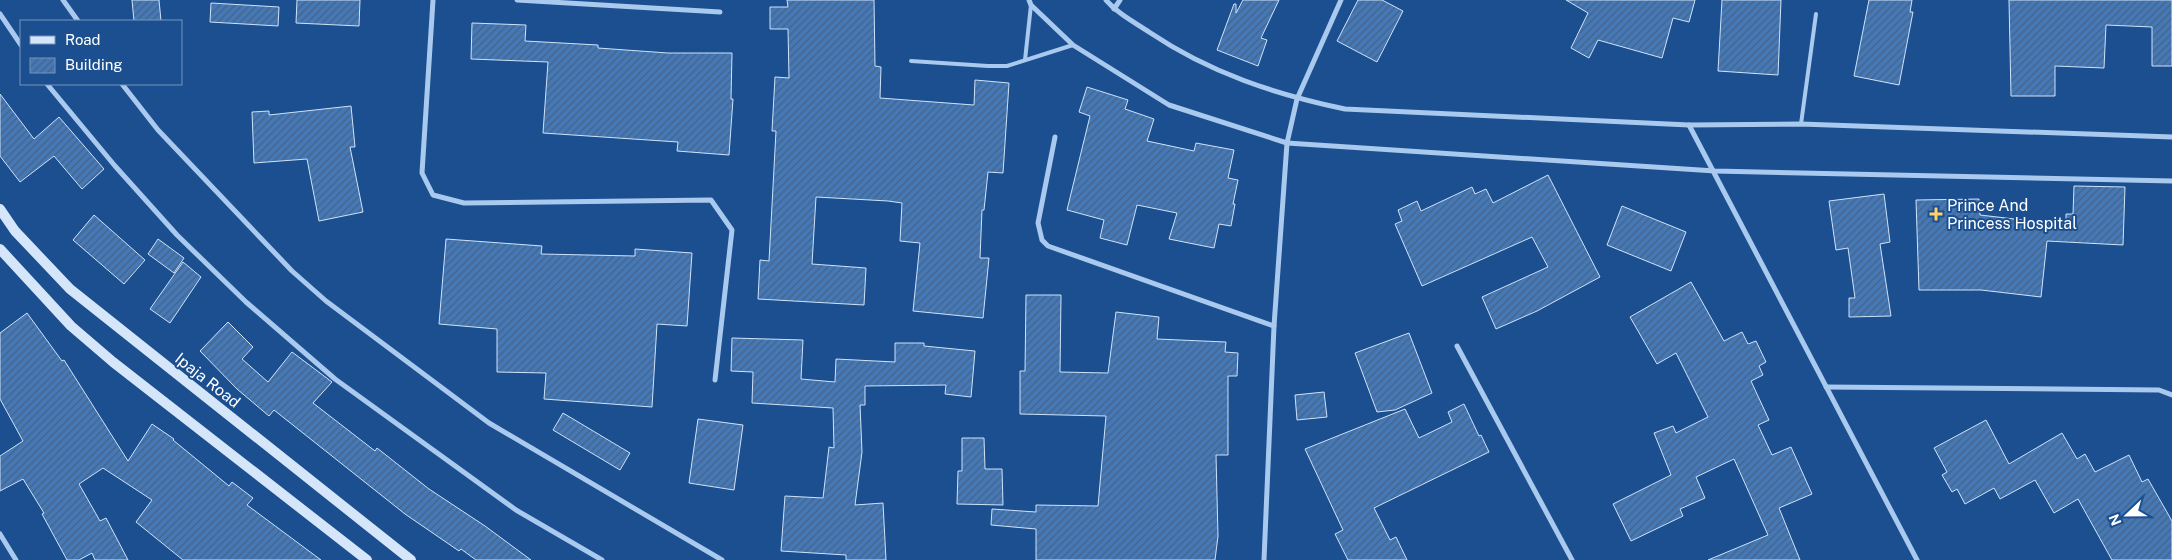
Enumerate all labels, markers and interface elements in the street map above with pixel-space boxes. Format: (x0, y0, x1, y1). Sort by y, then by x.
legend (20, 20, 182, 85)
text: Road (65, 31, 101, 48)
text: Building (65, 56, 123, 73)
place label: Prince And Princess Hospital (1947, 196, 2077, 233)
marker: Prince And Princess Hospital (1929, 207, 1943, 221)
street label: Ipaja Road (171, 349, 244, 412)
north arrow (2102, 490, 2152, 540)
text: N (2105, 512, 2124, 528)

